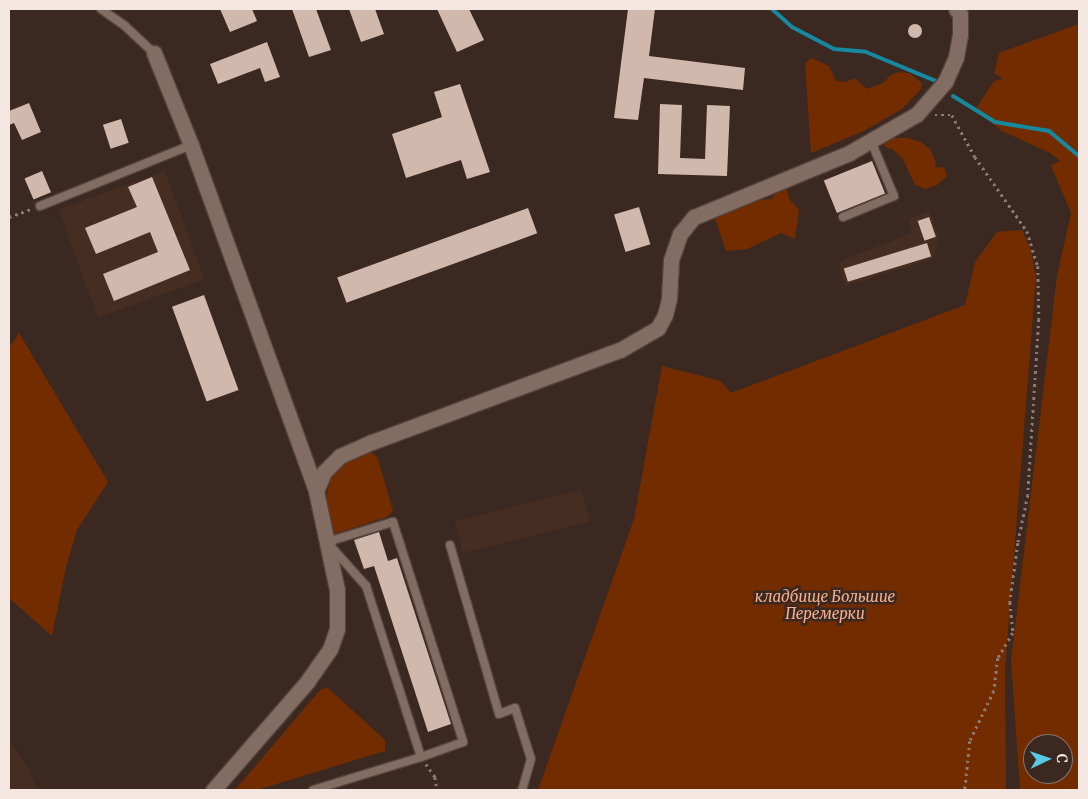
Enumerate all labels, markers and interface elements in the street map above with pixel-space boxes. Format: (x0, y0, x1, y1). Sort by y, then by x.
park label: кладбище Большие Перемерки (755, 587, 895, 622)
north arrow (1023, 734, 1073, 784)
text: С (1053, 753, 1071, 763)

